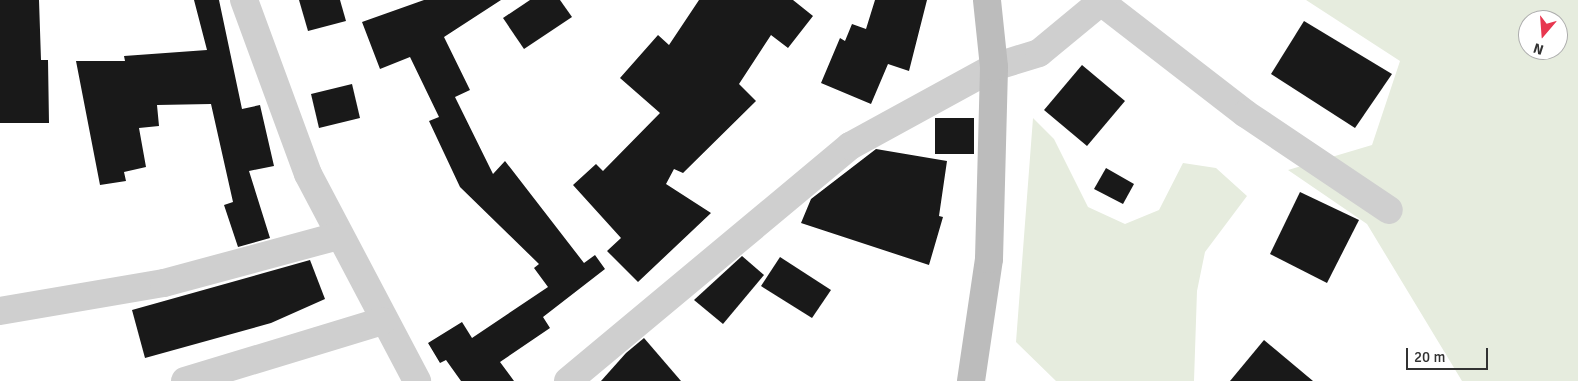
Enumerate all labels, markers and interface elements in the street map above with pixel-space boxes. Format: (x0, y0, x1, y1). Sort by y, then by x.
north arrow (1518, 10, 1568, 60)
text: N (1531, 39, 1546, 58)
scale bar (1408, 338, 1490, 370)
text: 20 m (1414, 348, 1445, 366)

